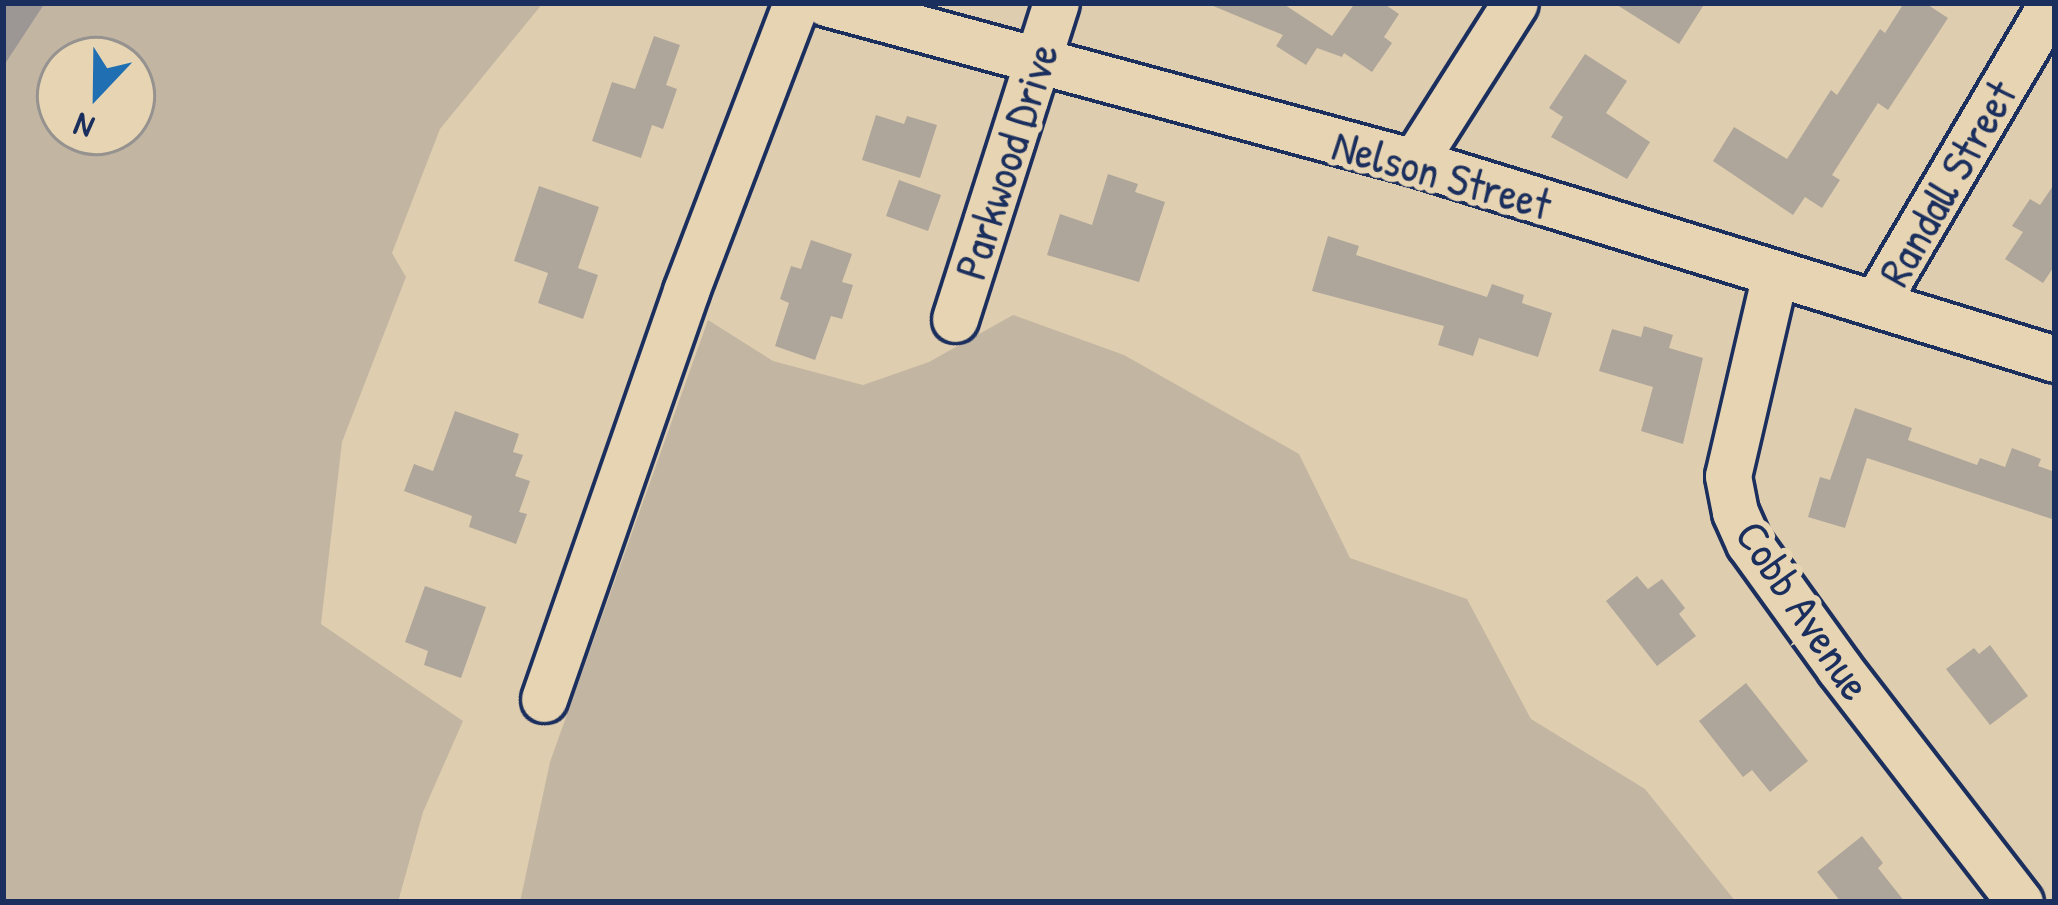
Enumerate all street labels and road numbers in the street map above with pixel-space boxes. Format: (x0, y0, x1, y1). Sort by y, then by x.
street label: Parkwood Drive (942, 36, 1070, 286)
street label: Randall Street (1867, 71, 2027, 295)
street label: Nelson Street (1327, 117, 1557, 231)
street label: Cobb Avenue (1724, 510, 1884, 710)

